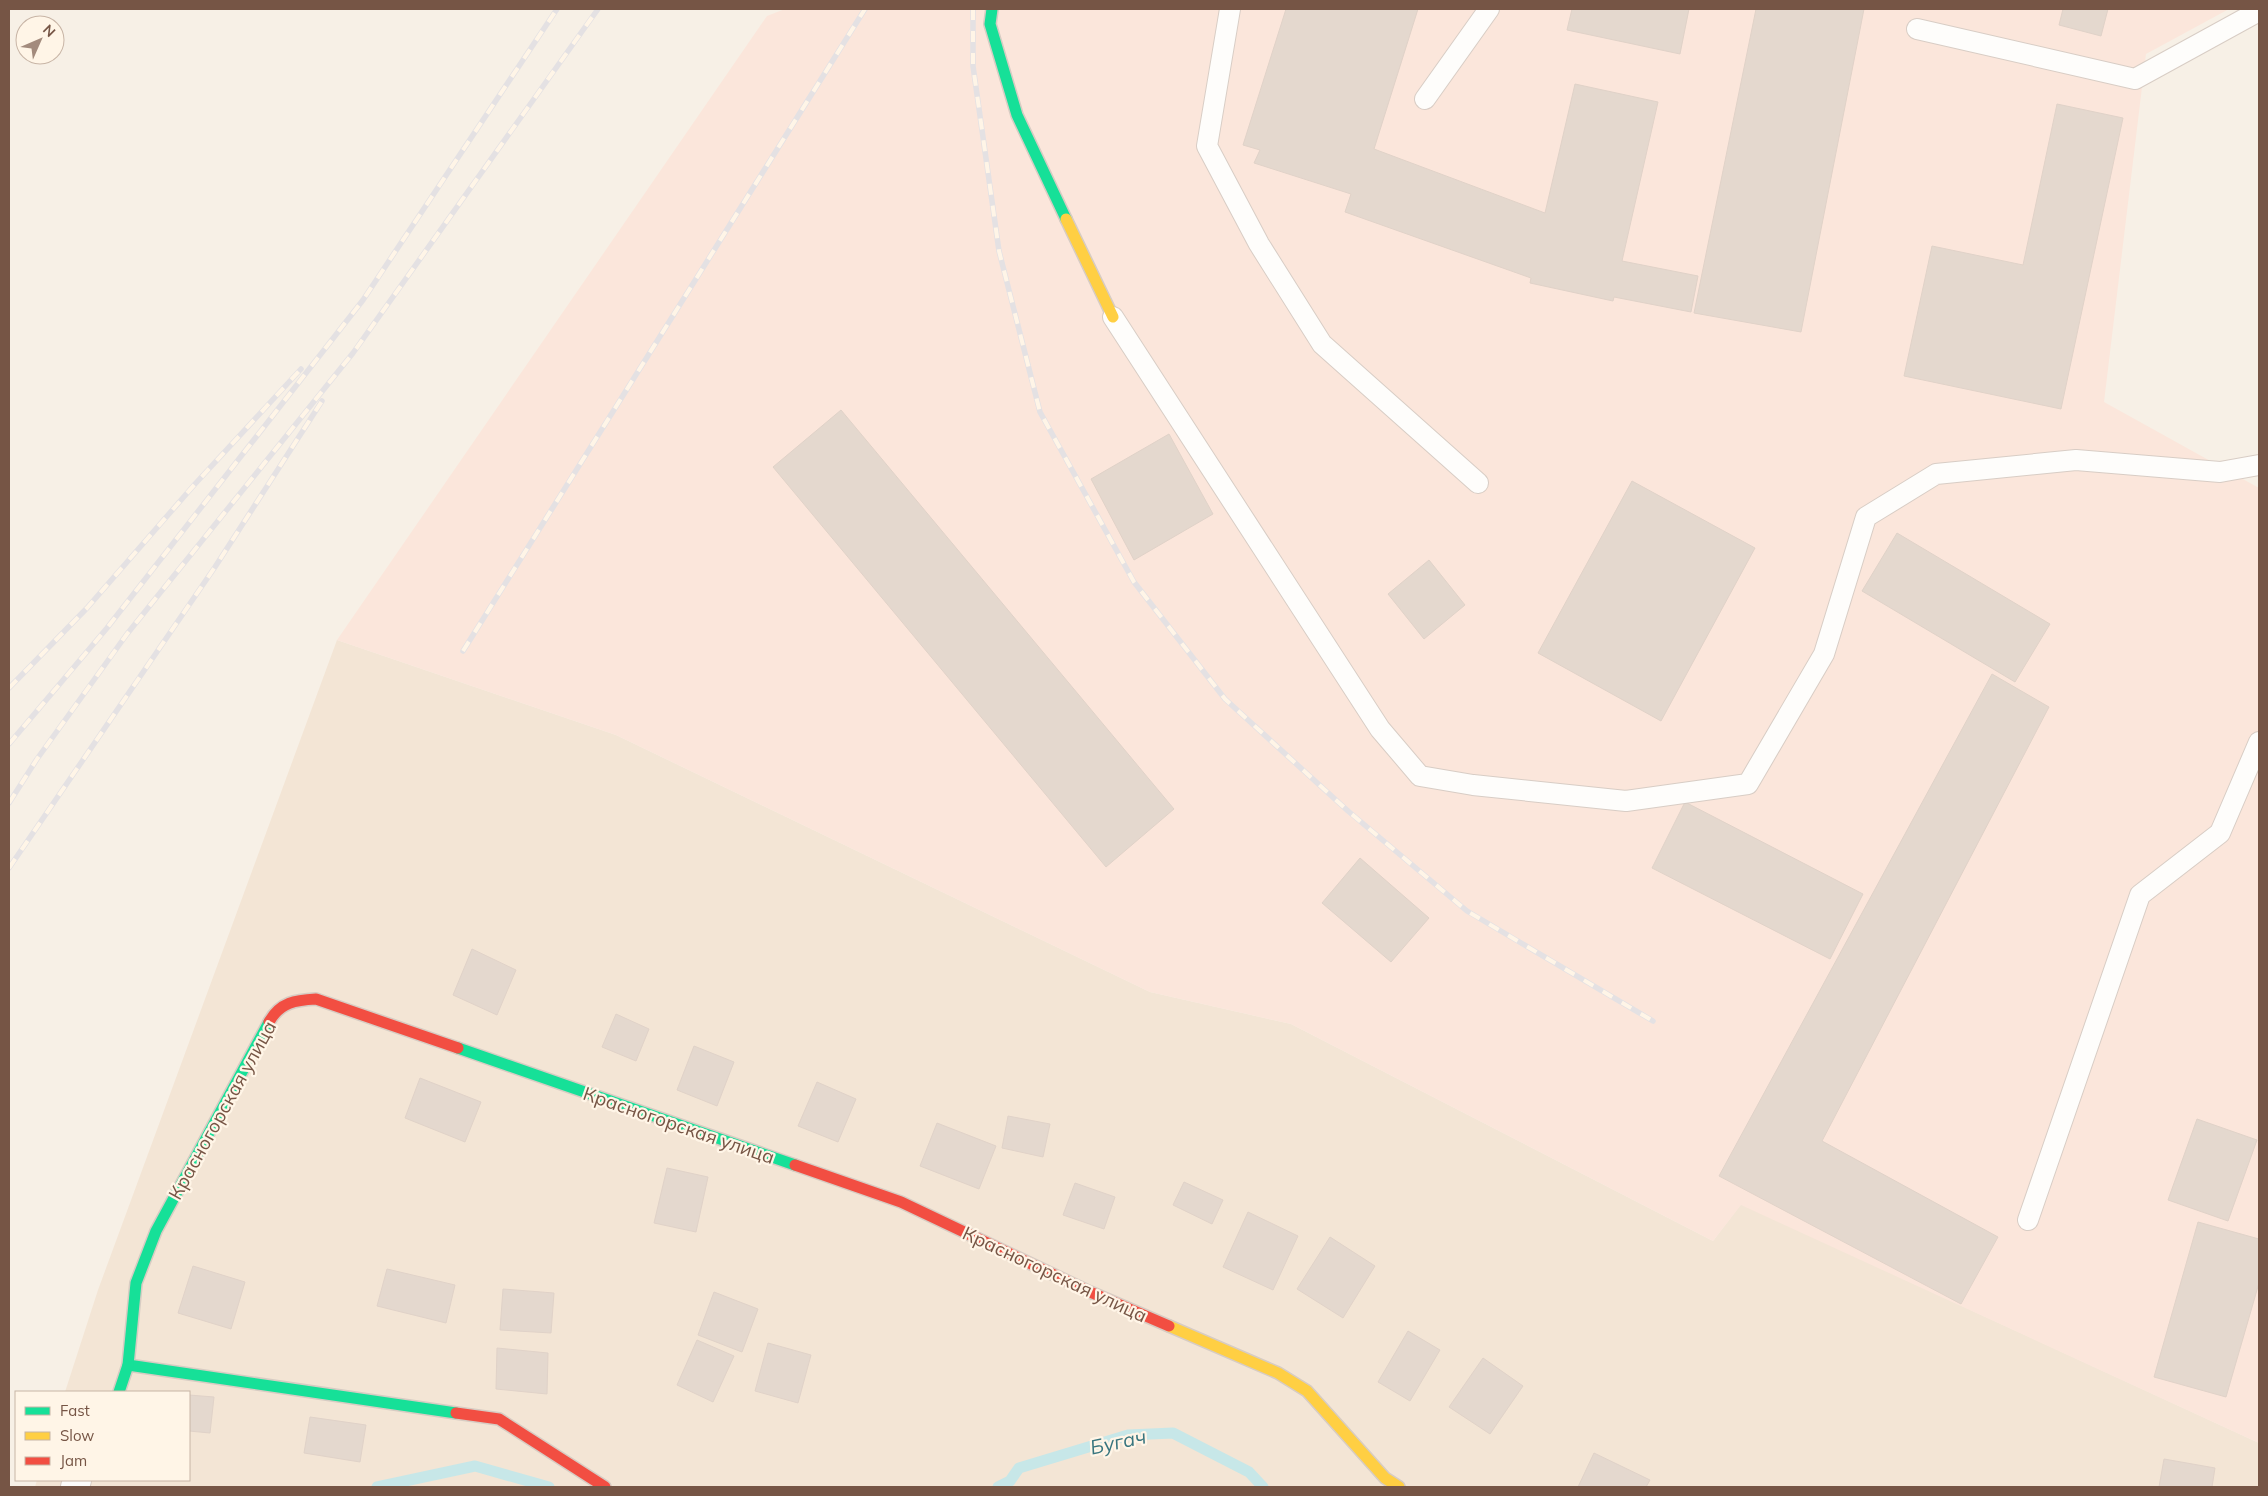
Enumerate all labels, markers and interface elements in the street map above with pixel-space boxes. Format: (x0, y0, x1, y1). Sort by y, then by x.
north arrow (15, 15, 65, 65)
text: N (39, 21, 59, 41)
street label: Красногорская улица (163, 1016, 281, 1204)
street label: Красногорская улица (580, 1081, 778, 1169)
street label: Красногорская улица (959, 1221, 1151, 1327)
legend (15, 1391, 190, 1481)
text: Fast (60, 1401, 90, 1420)
water label: Бугач (1088, 1423, 1148, 1460)
text: Slow (60, 1426, 94, 1445)
text: Jam (60, 1451, 87, 1470)

